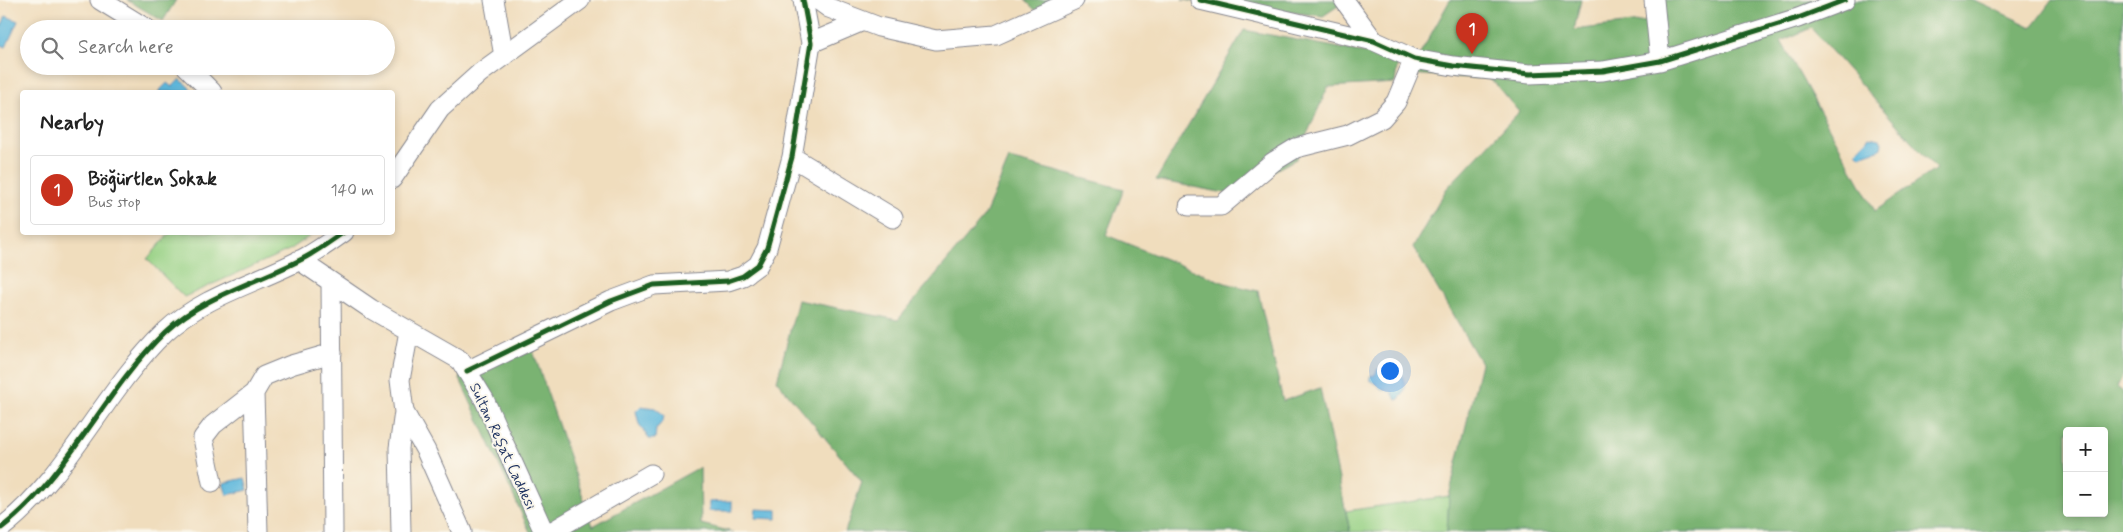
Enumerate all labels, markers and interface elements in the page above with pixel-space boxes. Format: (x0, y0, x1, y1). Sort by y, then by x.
pin: 1 (1456, 13, 1488, 54)
search box (20, 20, 395, 75)
icon: search (38, 34, 66, 62)
text: Search here (78, 35, 174, 60)
text: Nearby (40, 109, 104, 137)
text: Böğürtlen Sokak (88, 167, 217, 192)
text: 1 (53, 180, 61, 201)
text: 140 m (330, 180, 374, 201)
text: Bus stop (88, 192, 141, 213)
your location (1377, 358, 1403, 384)
street label: Sultan Reşat Caddesi (464, 380, 540, 513)
map controls (2063, 427, 2108, 517)
button: + (2063, 427, 2108, 472)
button: − (2063, 472, 2108, 517)

